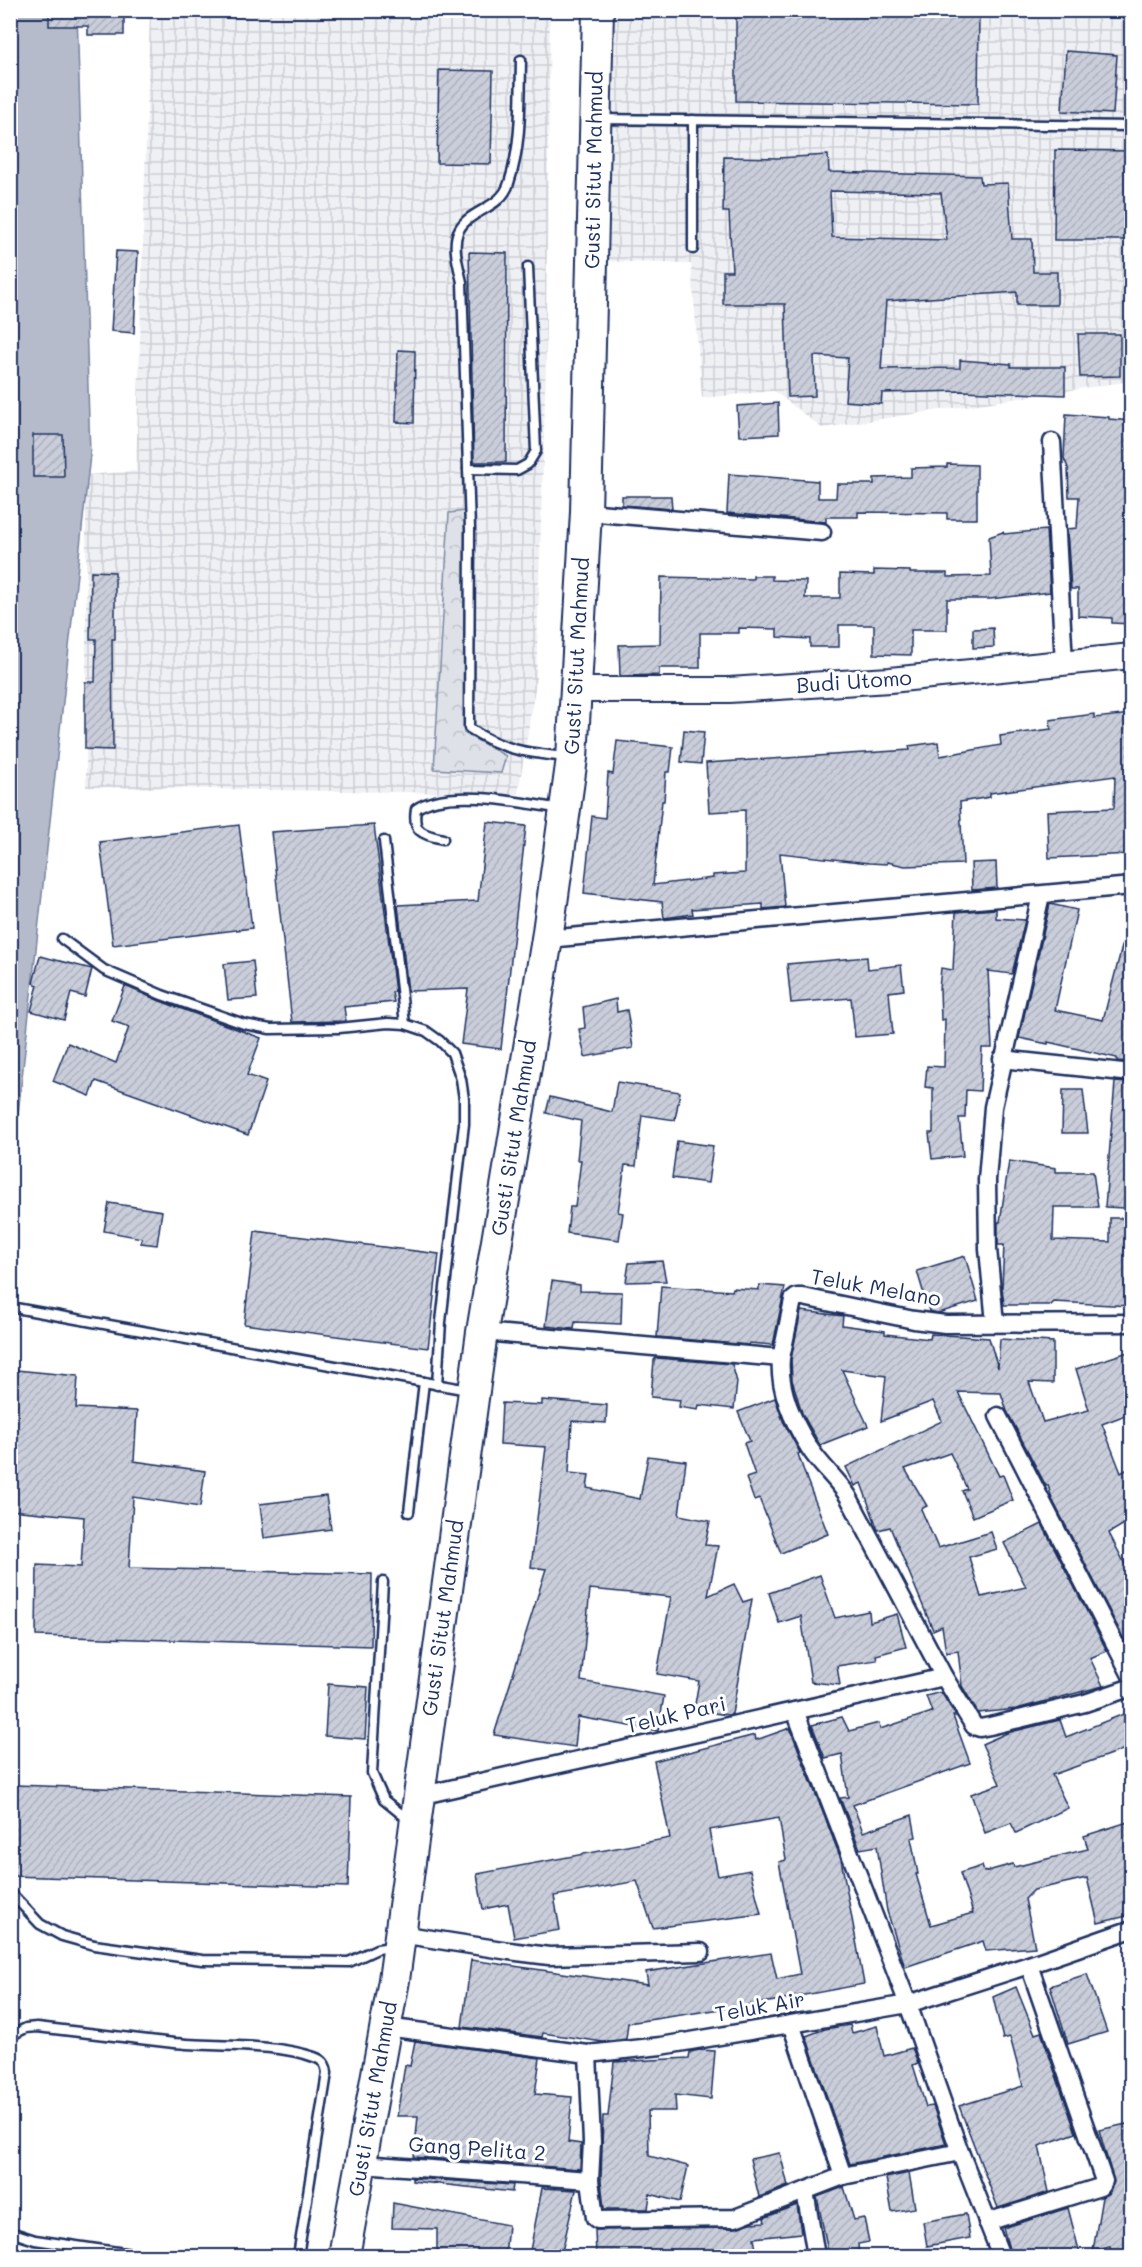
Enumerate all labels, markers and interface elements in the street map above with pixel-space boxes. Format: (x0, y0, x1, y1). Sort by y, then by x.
street label: Gusti Situt Mahmud (577, 71, 608, 269)
street label: Gusti Situt Mahmud (557, 556, 594, 755)
street label: Budi Utomo (795, 663, 913, 698)
street label: Gusti Situt Mahmud (484, 1038, 541, 1238)
street label: Teluk Melano (809, 1262, 943, 1311)
street label: Gusti Situt Mahmud (414, 1518, 469, 1718)
street label: Teluk Pari (623, 1689, 728, 1738)
street label: Teluk Air (713, 1984, 807, 2027)
street label: Gusti Situt Mahmud (341, 1999, 402, 2198)
street label: Gang Pelita 2 (408, 2129, 547, 2166)

